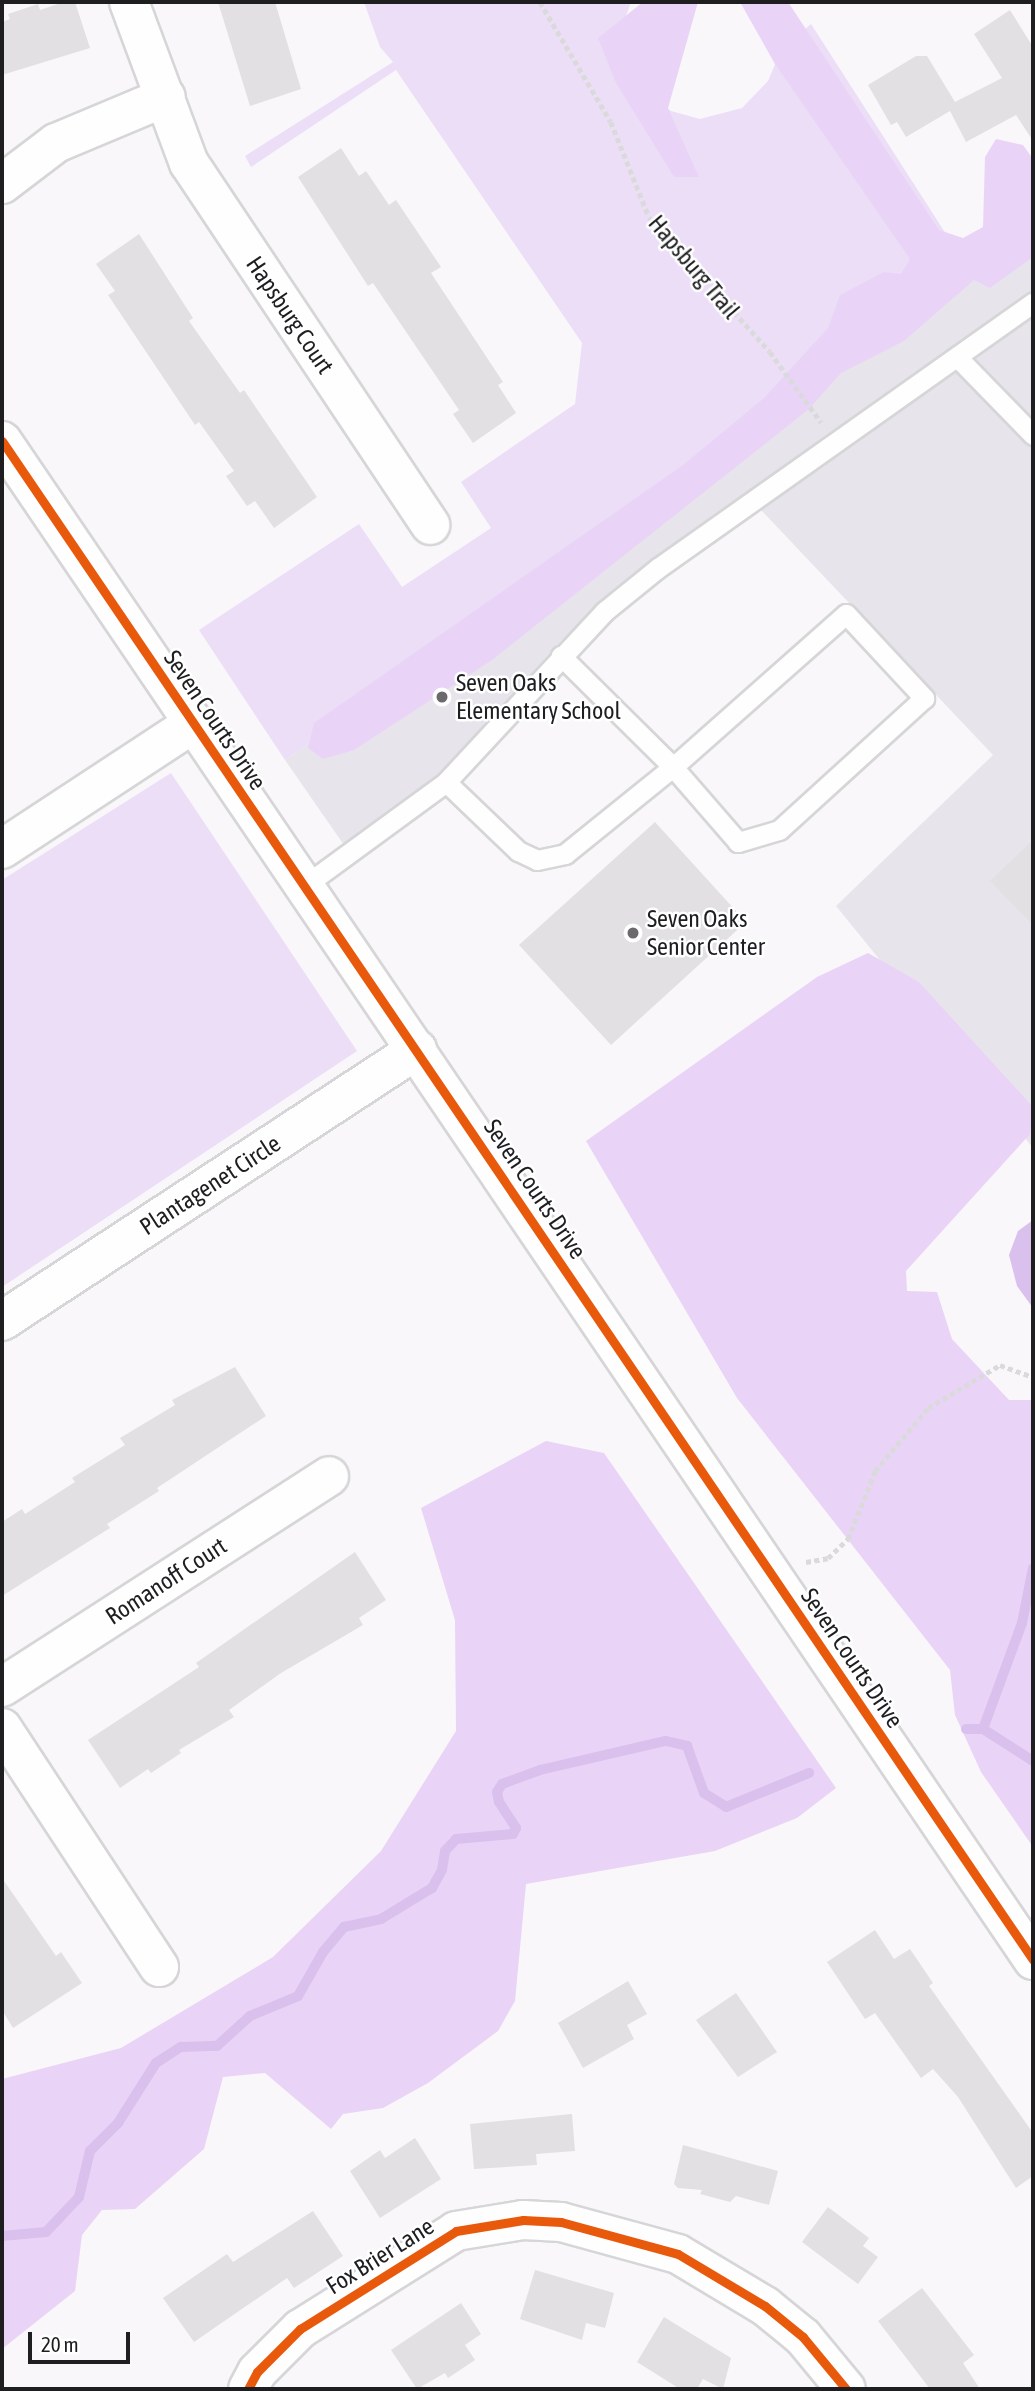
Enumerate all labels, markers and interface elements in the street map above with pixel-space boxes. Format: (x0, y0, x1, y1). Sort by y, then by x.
street label: Hapsburg Trail (642, 209, 746, 325)
street label: Hapsburg Court (240, 251, 340, 379)
street label: Seven Courts Drive (158, 645, 272, 795)
place label: Seven Oaks Elementary School (456, 669, 621, 725)
marker: Seven Oaks Elementary School (434, 689, 450, 705)
place label: Seven Oaks Senior Center (647, 905, 765, 961)
marker: Seven Oaks Senior Center (625, 925, 641, 941)
street label: Seven Courts Drive (478, 1114, 592, 1264)
street label: Plantagenet Circle (134, 1129, 286, 1241)
street label: Romanoff Court (100, 1531, 232, 1631)
street label: Seven Courts Drive (795, 1583, 909, 1733)
street label: Fox Brier Lane (321, 2212, 439, 2300)
scale bar (32, 2318, 133, 2362)
text: 20 m (41, 2332, 79, 2356)

